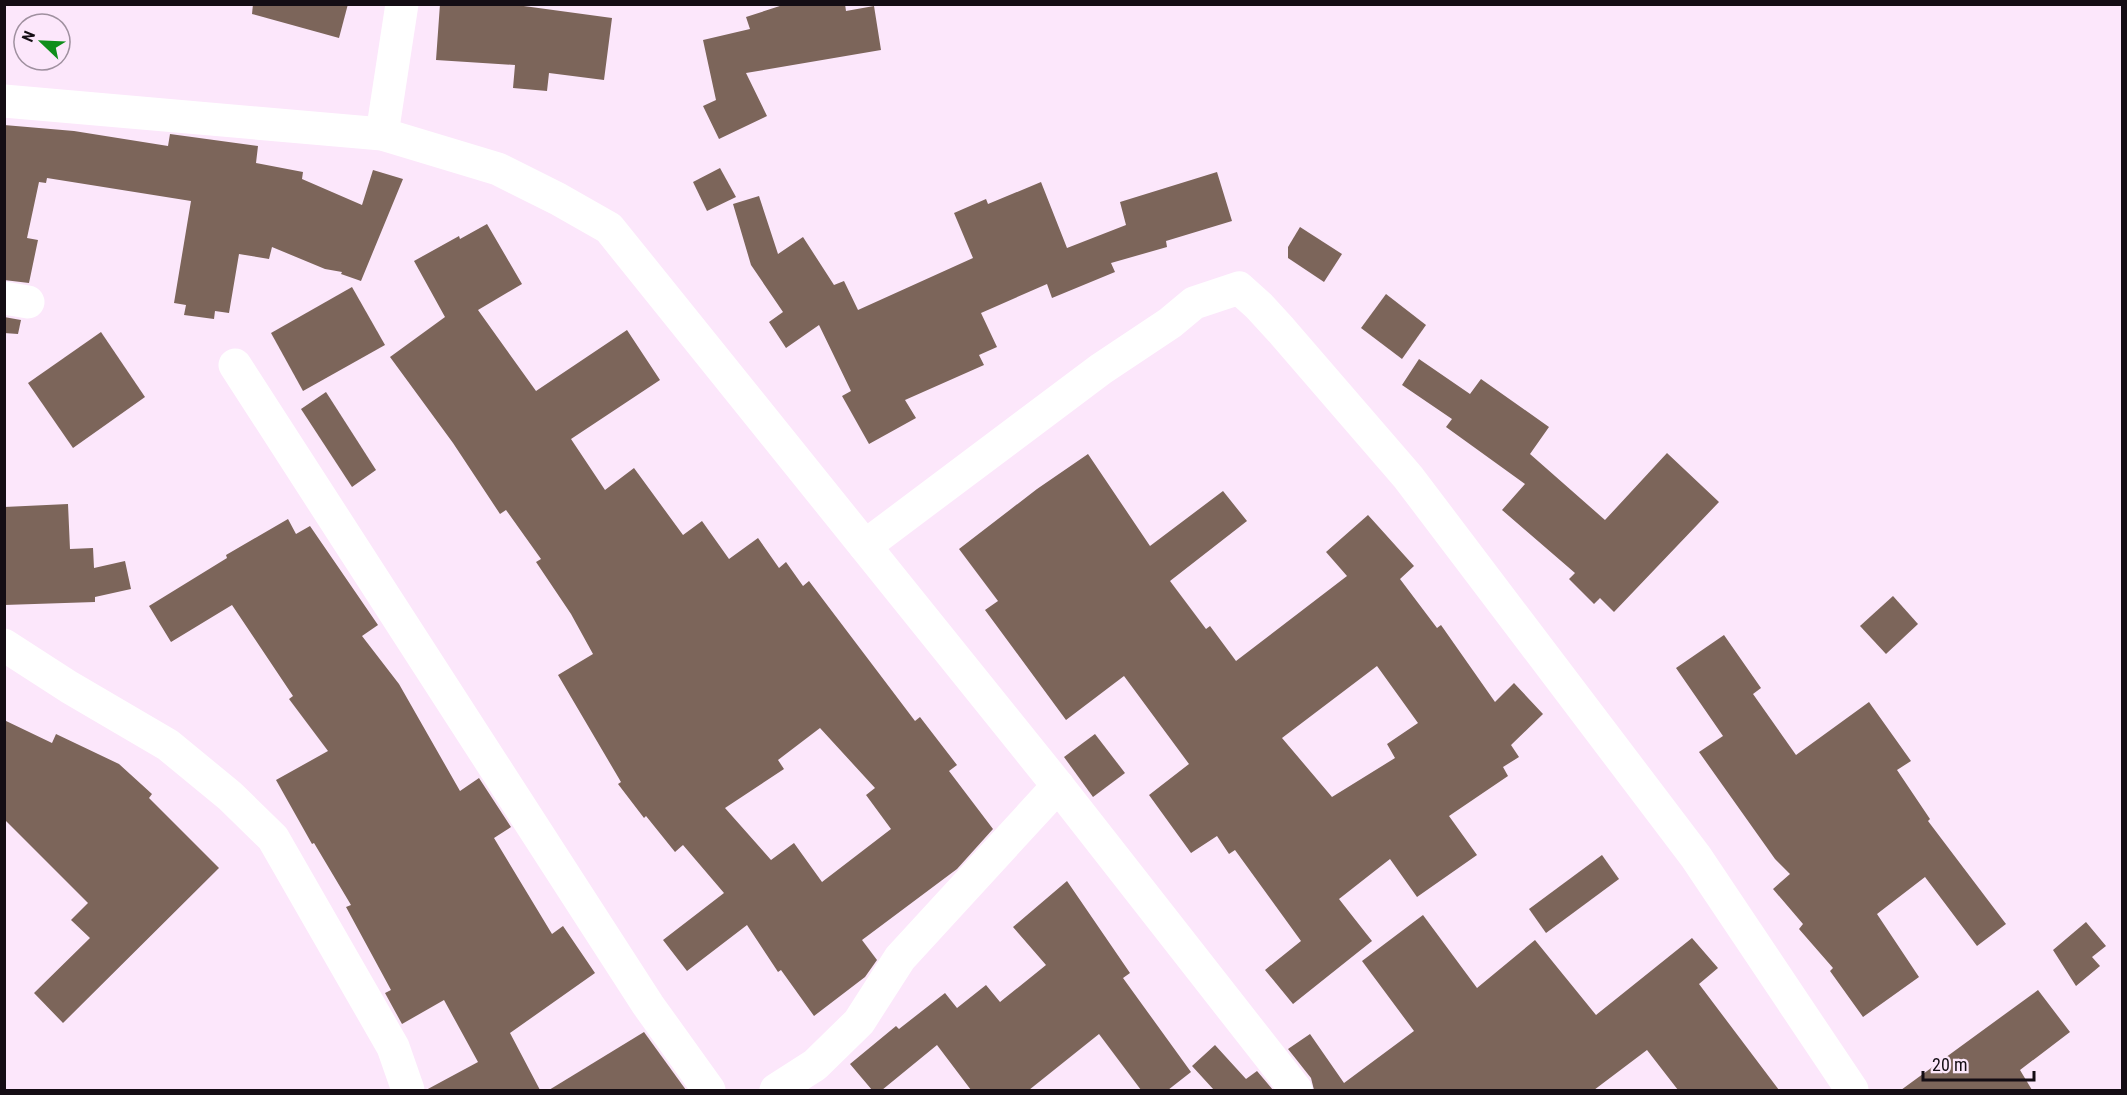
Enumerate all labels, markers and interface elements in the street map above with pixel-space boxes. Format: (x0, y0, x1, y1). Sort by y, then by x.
north arrow (12, 12, 72, 72)
text: N (18, 28, 39, 45)
scale bar (1923, 1044, 2034, 1082)
text: 20 m (1932, 1054, 1967, 1075)

